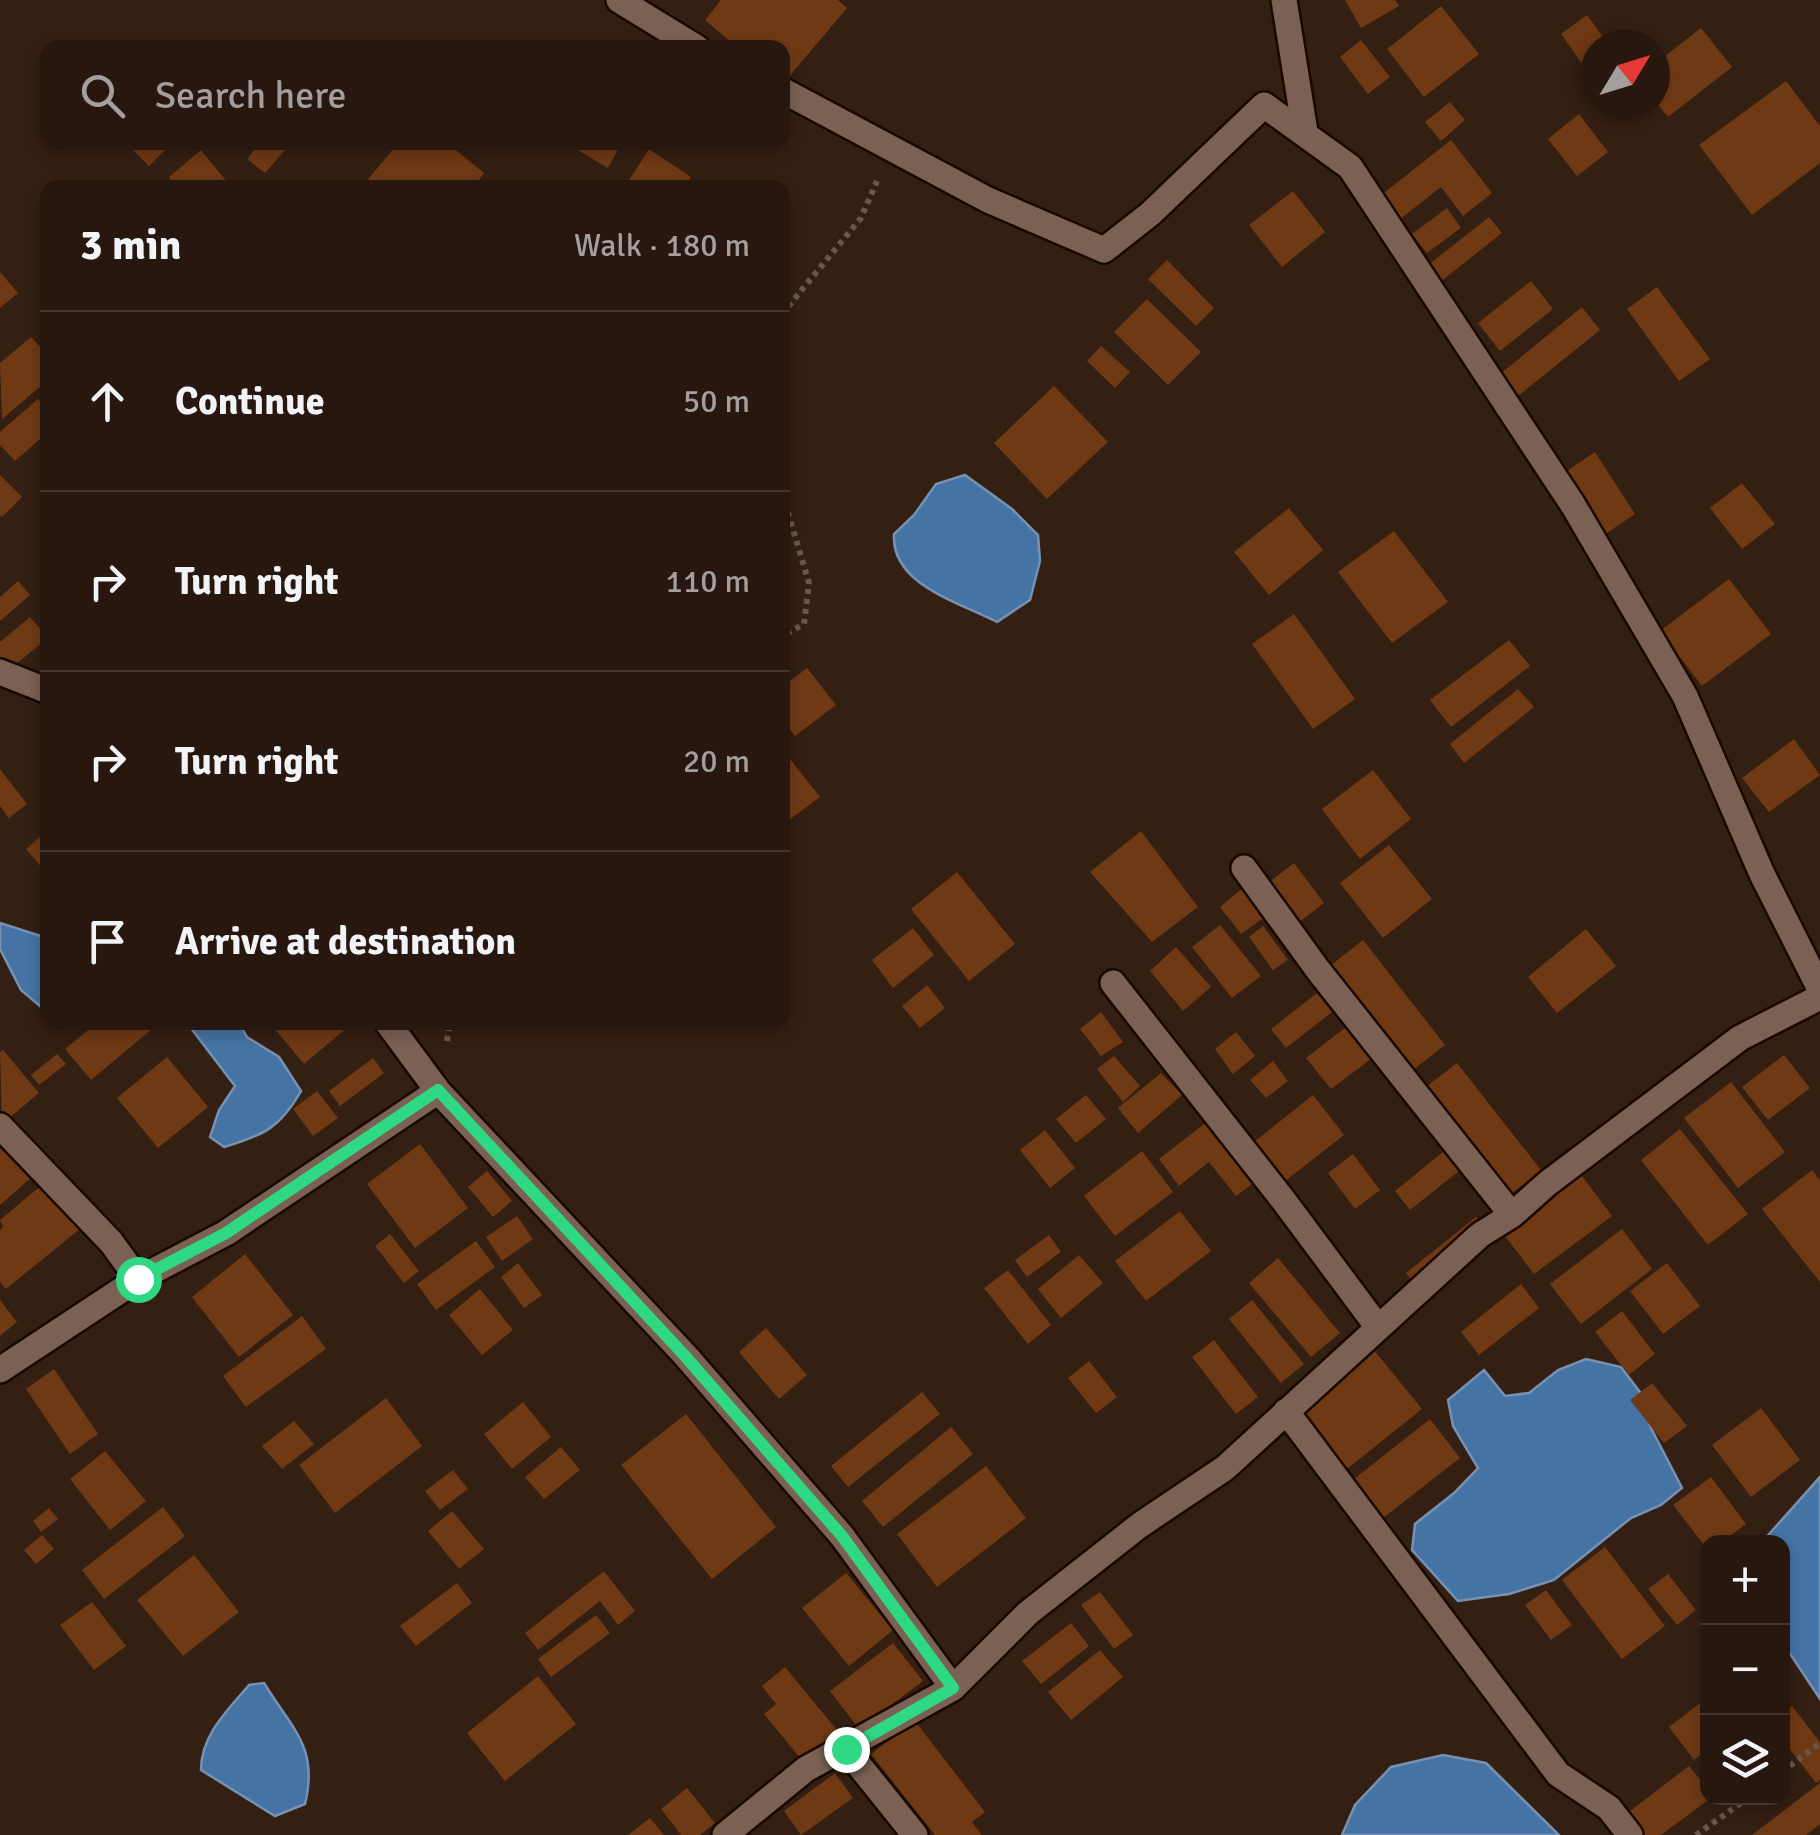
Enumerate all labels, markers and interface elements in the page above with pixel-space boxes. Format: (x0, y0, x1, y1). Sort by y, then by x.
north arrow (1580, 30, 1670, 120)
search box (40, 40, 790, 150)
icon: search (75, 68, 130, 123)
text: Search here (155, 72, 347, 119)
text: 3 min (80, 220, 181, 271)
text: Walk · 180 m (574, 226, 750, 265)
icon: ahead (80, 374, 135, 429)
text: Continue (175, 378, 325, 425)
text: 50 m (683, 382, 750, 421)
icon: right (80, 554, 135, 609)
text: Turn right (175, 558, 339, 605)
text: 110 m (666, 562, 750, 601)
icon: right (80, 734, 135, 789)
text: Turn right (175, 738, 339, 785)
text: 20 m (683, 742, 750, 781)
icon: arrive (80, 914, 135, 969)
text: Arrive at destination (175, 918, 516, 965)
route start (116, 1257, 162, 1303)
map controls (1700, 1535, 1790, 1805)
button: + (1700, 1535, 1790, 1625)
button: − (1700, 1625, 1790, 1715)
button: layers (1700, 1715, 1790, 1805)
route end (824, 1727, 870, 1773)

